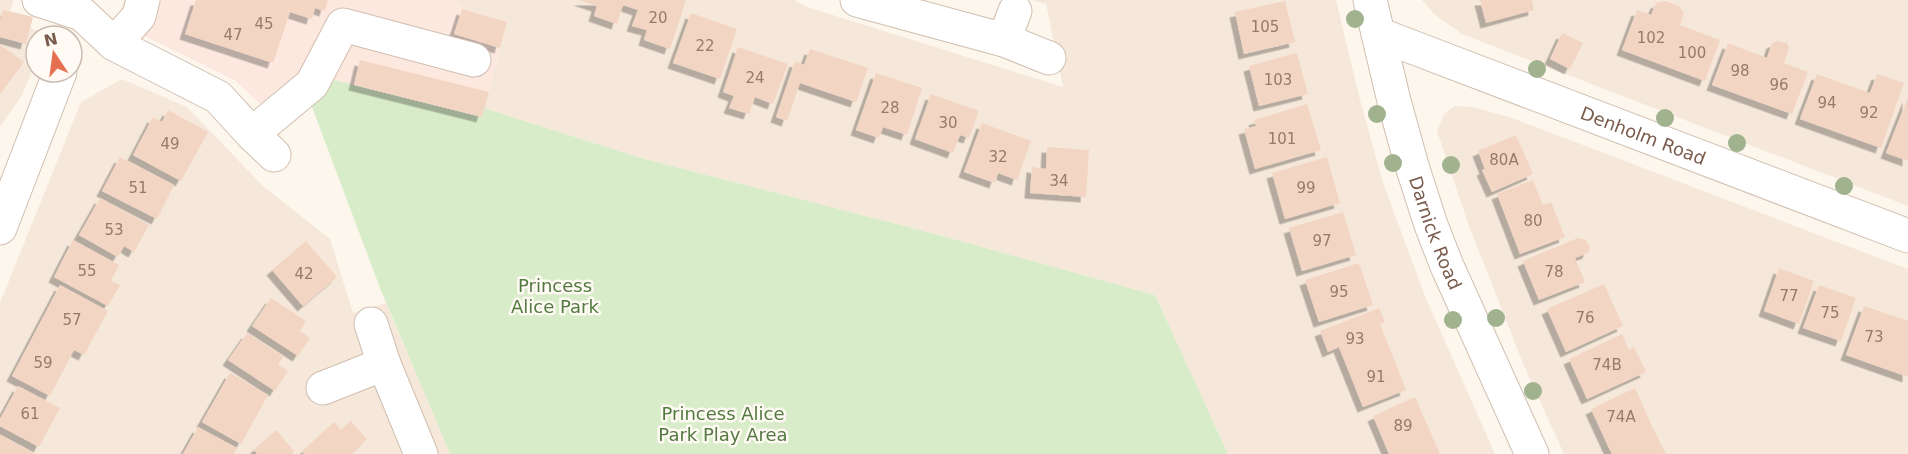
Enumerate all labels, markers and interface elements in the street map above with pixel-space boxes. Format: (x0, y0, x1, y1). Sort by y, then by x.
house number: 20 (648, 9, 668, 27)
house number: 45 (254, 15, 274, 33)
house number: 105 (1251, 18, 1279, 36)
north arrow (24, 24, 84, 84)
house number: 47 (223, 26, 243, 44)
text: N (42, 29, 59, 51)
house number: 102 (1637, 29, 1665, 47)
house number: 22 (695, 37, 715, 55)
house number: 100 (1678, 44, 1706, 62)
house number: 98 (1730, 62, 1750, 80)
house number: 24 (745, 69, 765, 87)
house number: 103 (1264, 71, 1292, 89)
house number: 96 (1769, 76, 1789, 94)
house number: 94 (1817, 94, 1837, 112)
house number: 28 (880, 99, 900, 117)
street label: Denholm Road (1578, 102, 1709, 169)
house number: 92 (1859, 104, 1879, 122)
house number: 30 (938, 114, 958, 132)
house number: 101 (1268, 130, 1296, 148)
house number: 49 (160, 135, 180, 153)
house number: 32 (988, 148, 1008, 166)
house number: 80A (1489, 151, 1519, 169)
house number: 34 (1049, 172, 1069, 190)
street label: Darnick Road (1405, 173, 1467, 293)
house number: 51 (128, 179, 148, 197)
house number: 99 (1296, 179, 1316, 197)
house number: 80 (1523, 212, 1543, 230)
house number: 53 (104, 221, 124, 239)
house number: 97 (1312, 232, 1332, 250)
house number: 55 (77, 262, 97, 280)
house number: 78 (1544, 263, 1564, 281)
house number: 42 (294, 265, 314, 283)
park label: Princess Alice Park (511, 275, 600, 317)
house number: 95 (1329, 283, 1349, 301)
house number: 77 (1779, 287, 1799, 305)
house number: 75 (1820, 304, 1840, 322)
house number: 76 (1575, 309, 1595, 327)
house number: 57 (62, 311, 82, 329)
house number: 73 (1864, 328, 1884, 346)
house number: 93 (1345, 330, 1365, 348)
house number: 59 (33, 354, 53, 372)
house number: 74B (1592, 356, 1622, 374)
house number: 91 (1366, 368, 1386, 386)
park label: Princess Alice Park Play Area (658, 403, 788, 445)
house number: 61 (20, 405, 40, 423)
house number: 74A (1606, 408, 1636, 426)
house number: 89 (1393, 417, 1413, 435)

